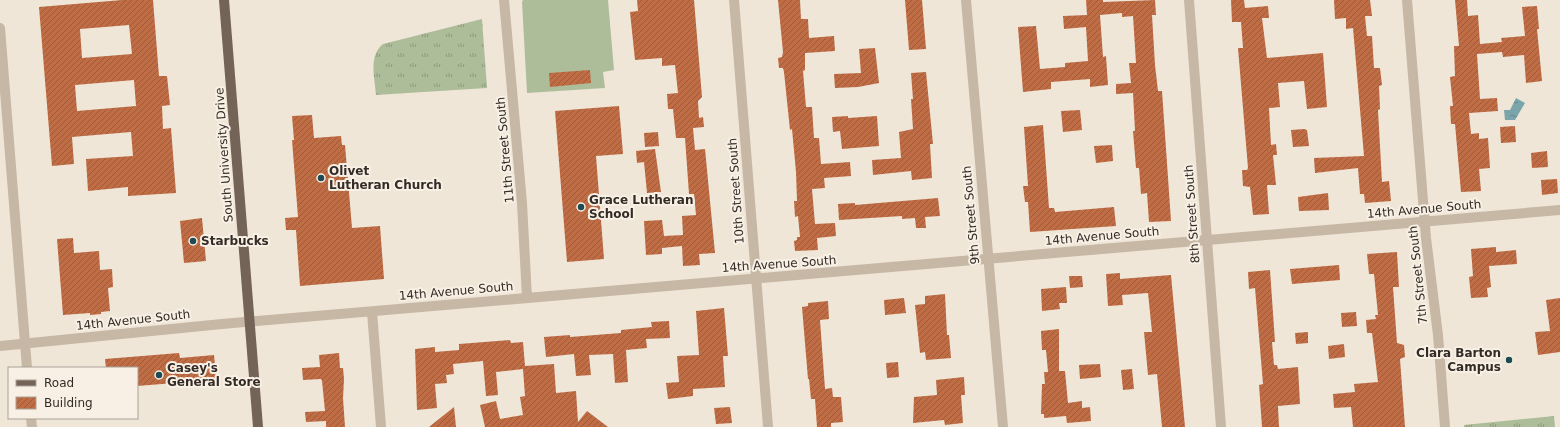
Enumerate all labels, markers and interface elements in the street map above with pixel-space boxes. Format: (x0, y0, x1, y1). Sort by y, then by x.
street label: South University Drive (212, 87, 236, 223)
street label: 11th Street South (493, 96, 517, 204)
street label: 10th Street South (725, 137, 747, 245)
place label: Olivet Lutheran Church (329, 164, 442, 192)
street label: 8th Street South (1182, 164, 1202, 264)
street label: 9th Street South (960, 165, 982, 265)
marker: Olivet Lutheran Church (316, 173, 326, 183)
place label: Grace Lutheran School (589, 193, 693, 221)
street label: 14th Avenue South (1366, 197, 1482, 221)
marker: Grace Lutheran School (576, 202, 586, 212)
street label: 14th Avenue South (1044, 224, 1160, 248)
street label: 7th Street South (1406, 225, 1430, 325)
place label: Starbucks (201, 234, 269, 248)
marker: Starbucks (188, 236, 198, 246)
street label: 14th Avenue South (721, 253, 837, 275)
street label: 14th Avenue South (398, 279, 514, 303)
street label: 14th Avenue South (75, 307, 191, 333)
place label: Clara Barton Campus (1416, 346, 1501, 374)
marker: Clara Barton Campus (1504, 355, 1514, 365)
place label: Casey's General Store (167, 361, 261, 389)
legend (8, 367, 138, 419)
marker: Casey's General Store (154, 370, 164, 380)
text: Road (44, 376, 74, 390)
text: Building (44, 396, 93, 410)

